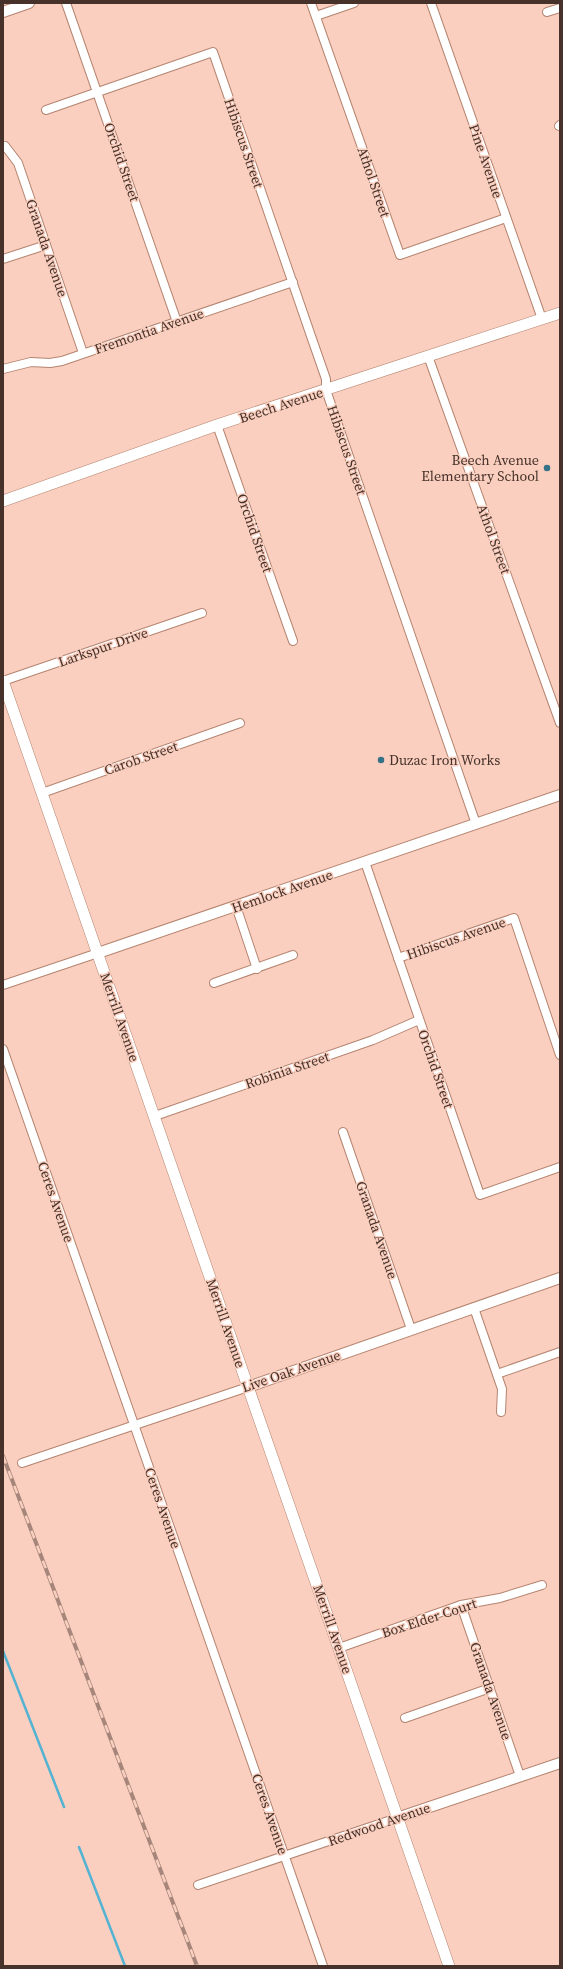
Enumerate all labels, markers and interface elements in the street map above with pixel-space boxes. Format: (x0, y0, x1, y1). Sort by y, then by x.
street label: Hibiscus Street (219, 95, 269, 191)
street label: Orchid Street (99, 120, 145, 205)
street label: Pine Avenue (464, 121, 508, 201)
street label: Athol Street (353, 144, 396, 220)
street label: Granada Avenue (21, 196, 73, 300)
street label: Fremontia Avenue (92, 303, 206, 359)
street label: Beech Avenue (236, 382, 326, 428)
street label: Hibiscus Street (322, 402, 372, 498)
place label: Beech Avenue Elementary School (421, 450, 539, 486)
marker: Beech Avenue Elementary School (542, 463, 552, 473)
street label: Orchid Street (232, 491, 278, 576)
street label: Athol Street (472, 501, 516, 577)
street label: Larkspur Drive (55, 622, 151, 672)
street label: Carob Street (101, 736, 181, 780)
place label: Duzac Iron Works (389, 750, 500, 770)
marker: Duzac Iron Works (376, 755, 386, 765)
street label: Hemlock Avenue (229, 864, 335, 918)
street label: Hibiscus Avenue (404, 912, 508, 964)
street label: Merrill Avenue (95, 970, 145, 1064)
street label: Orchid Street (413, 1027, 459, 1112)
street label: Robinia Street (242, 1046, 332, 1094)
street label: Ceres Avenue (33, 1159, 79, 1245)
street label: Granada Avenue (351, 1178, 403, 1282)
street label: Merrill Avenue (201, 1276, 251, 1370)
street label: Live Oak Avenue (239, 1345, 343, 1397)
street label: Ceres Avenue (140, 1465, 186, 1551)
street label: Merrill Avenue (308, 1582, 358, 1676)
street label: Box Elder Court (379, 1593, 480, 1643)
street label: Granada Avenue (465, 1639, 517, 1743)
street label: Ceres Avenue (247, 1771, 293, 1857)
street label: Redwood Avenue (325, 1797, 433, 1851)

